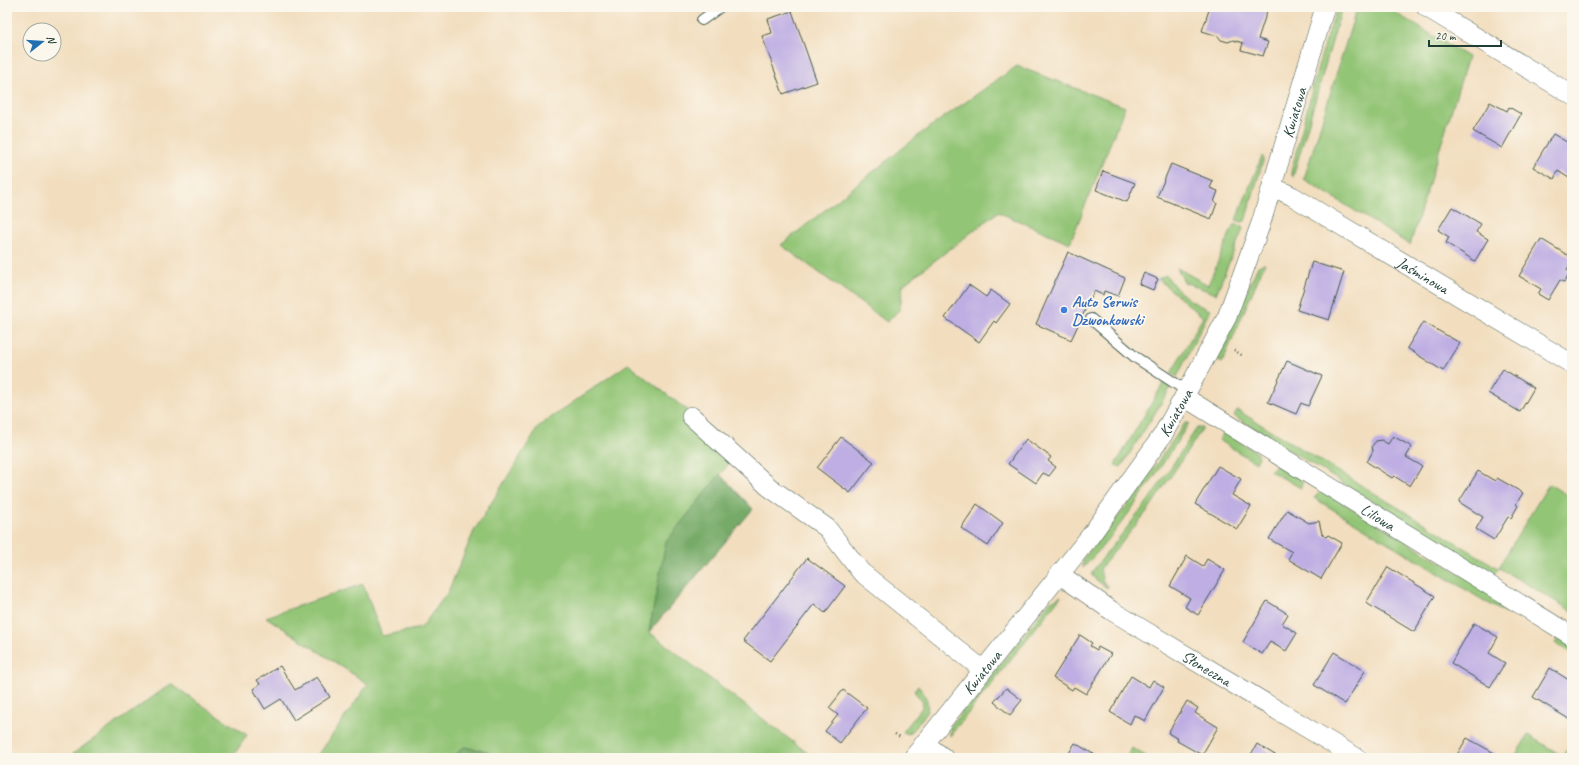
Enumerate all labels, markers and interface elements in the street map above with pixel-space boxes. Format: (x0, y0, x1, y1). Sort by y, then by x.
north arrow (22, 22, 62, 62)
scale bar (1429, 22, 1501, 48)
text: 20 m (1435, 28, 1457, 44)
text: N (44, 34, 60, 46)
street label: Kwiatowa (1278, 84, 1312, 140)
street label: Jaśminowa (1392, 252, 1453, 300)
place label: Auto Serwis Dzwonkowski (1072, 292, 1146, 330)
marker: Auto Serwis Dzwonkowski (1059, 305, 1069, 315)
street label: Kwiatowa (1155, 385, 1198, 440)
street label: Liliowa (1357, 499, 1399, 536)
street label: Kwiatowa (959, 646, 1007, 699)
street label: Słoneczna (1178, 646, 1236, 692)

